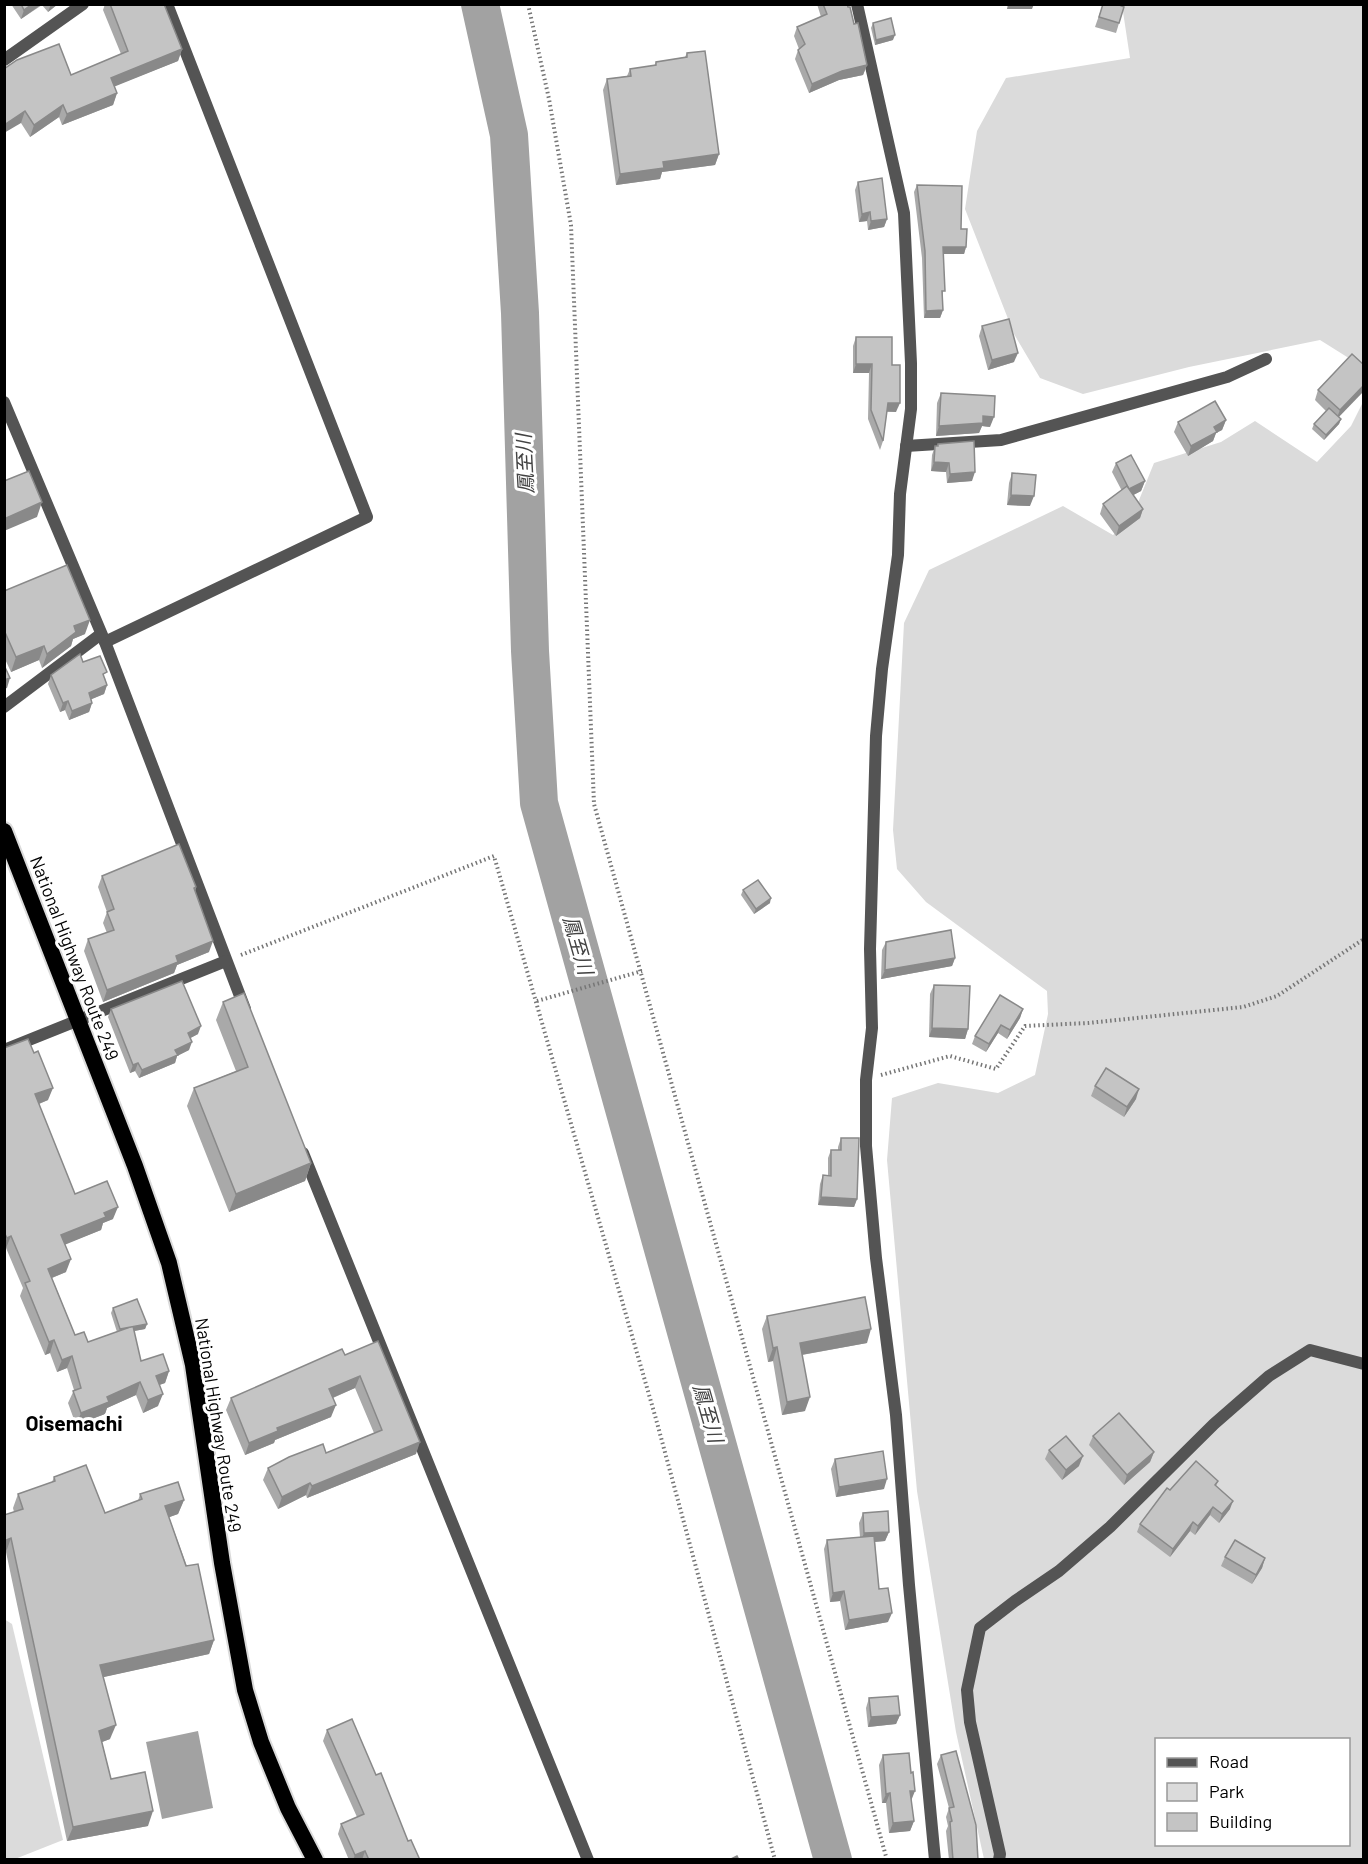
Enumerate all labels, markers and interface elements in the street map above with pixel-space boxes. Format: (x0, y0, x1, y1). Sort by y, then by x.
water label: 鳳至川 (510, 431, 538, 495)
street label: National Highway Route 249 (26, 853, 124, 1063)
water label: 鳳至川 (559, 913, 599, 979)
street label: National Highway Route 249 (191, 1316, 247, 1534)
water label: 鳳至川 (689, 1381, 729, 1447)
district label: Oisemachi (25, 1410, 123, 1435)
legend (1155, 1738, 1350, 1846)
text: Road (1209, 1750, 1249, 1772)
text: Park (1209, 1780, 1244, 1802)
text: Building (1209, 1810, 1272, 1832)

